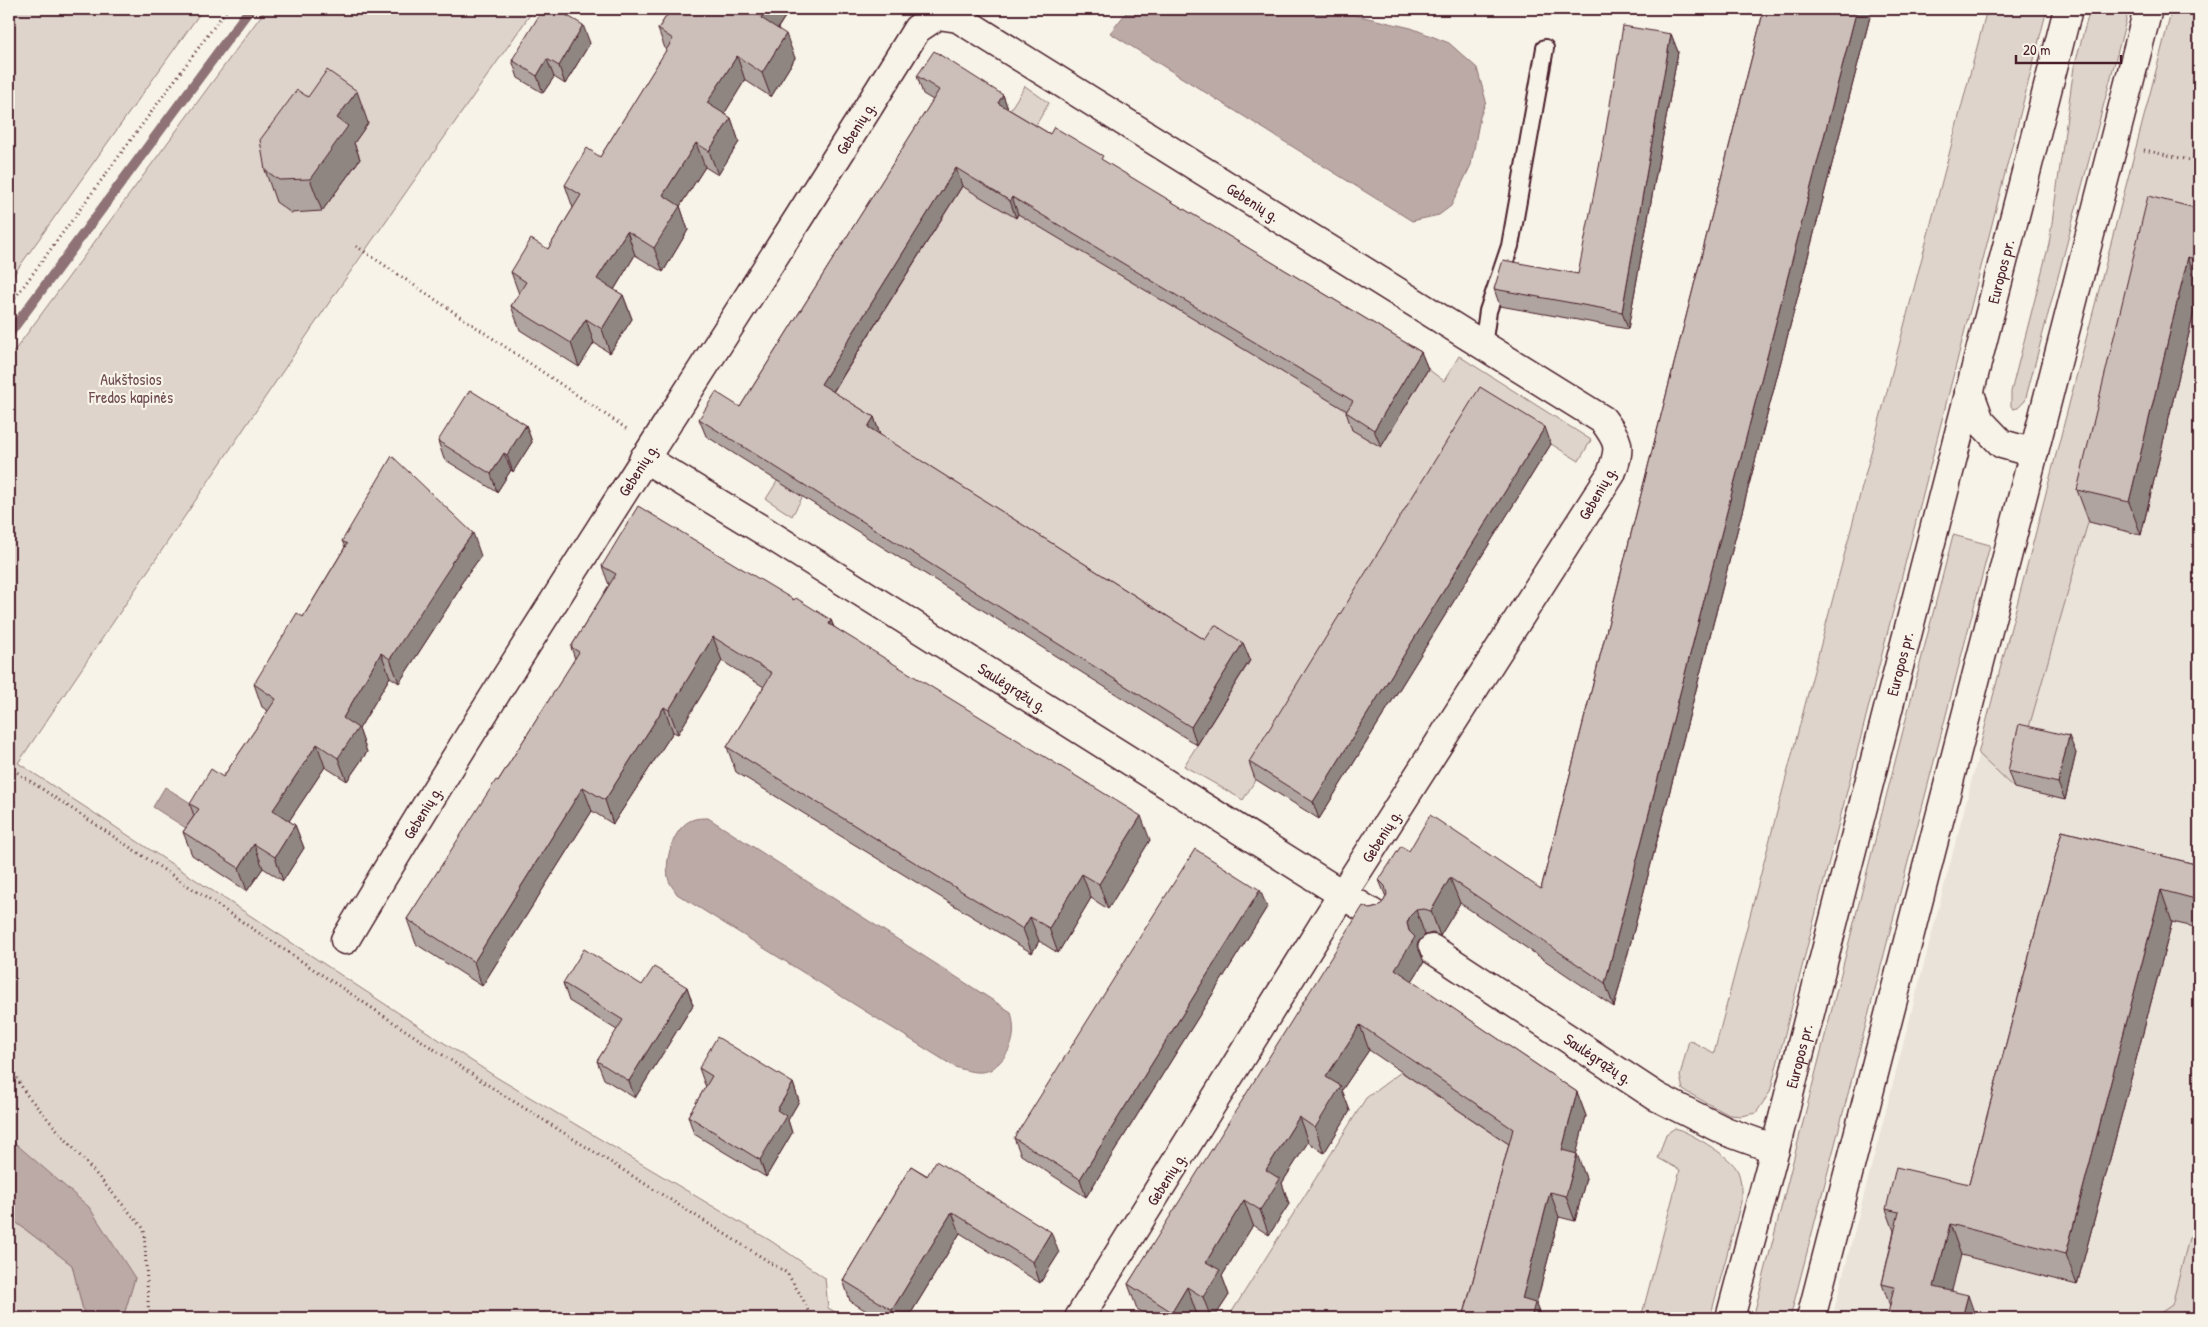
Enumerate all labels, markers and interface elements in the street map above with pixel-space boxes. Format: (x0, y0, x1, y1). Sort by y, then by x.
scale bar (2016, 32, 2120, 64)
text: 20 m (2023, 39, 2050, 60)
street label: Gebenių g. (830, 97, 880, 159)
street label: Gebenių g. (1223, 177, 1284, 227)
street label: Europos pr. (1982, 237, 2019, 306)
park label: Aukštosios Fredos kapinės (88, 368, 173, 408)
street label: Gebenių g. (613, 439, 663, 500)
street label: Gebenių g. (1573, 462, 1621, 524)
street label: Europos pr. (1881, 629, 1919, 698)
street label: Saulėgrąžų g. (974, 657, 1051, 717)
street label: Gebenių g. (397, 782, 447, 843)
street label: Gebenių g. (1356, 805, 1406, 867)
street label: Europos pr. (1780, 1021, 1818, 1090)
street label: Saulėgrąžų g. (1560, 1028, 1637, 1089)
street label: Gebenių g. (1141, 1148, 1191, 1210)

